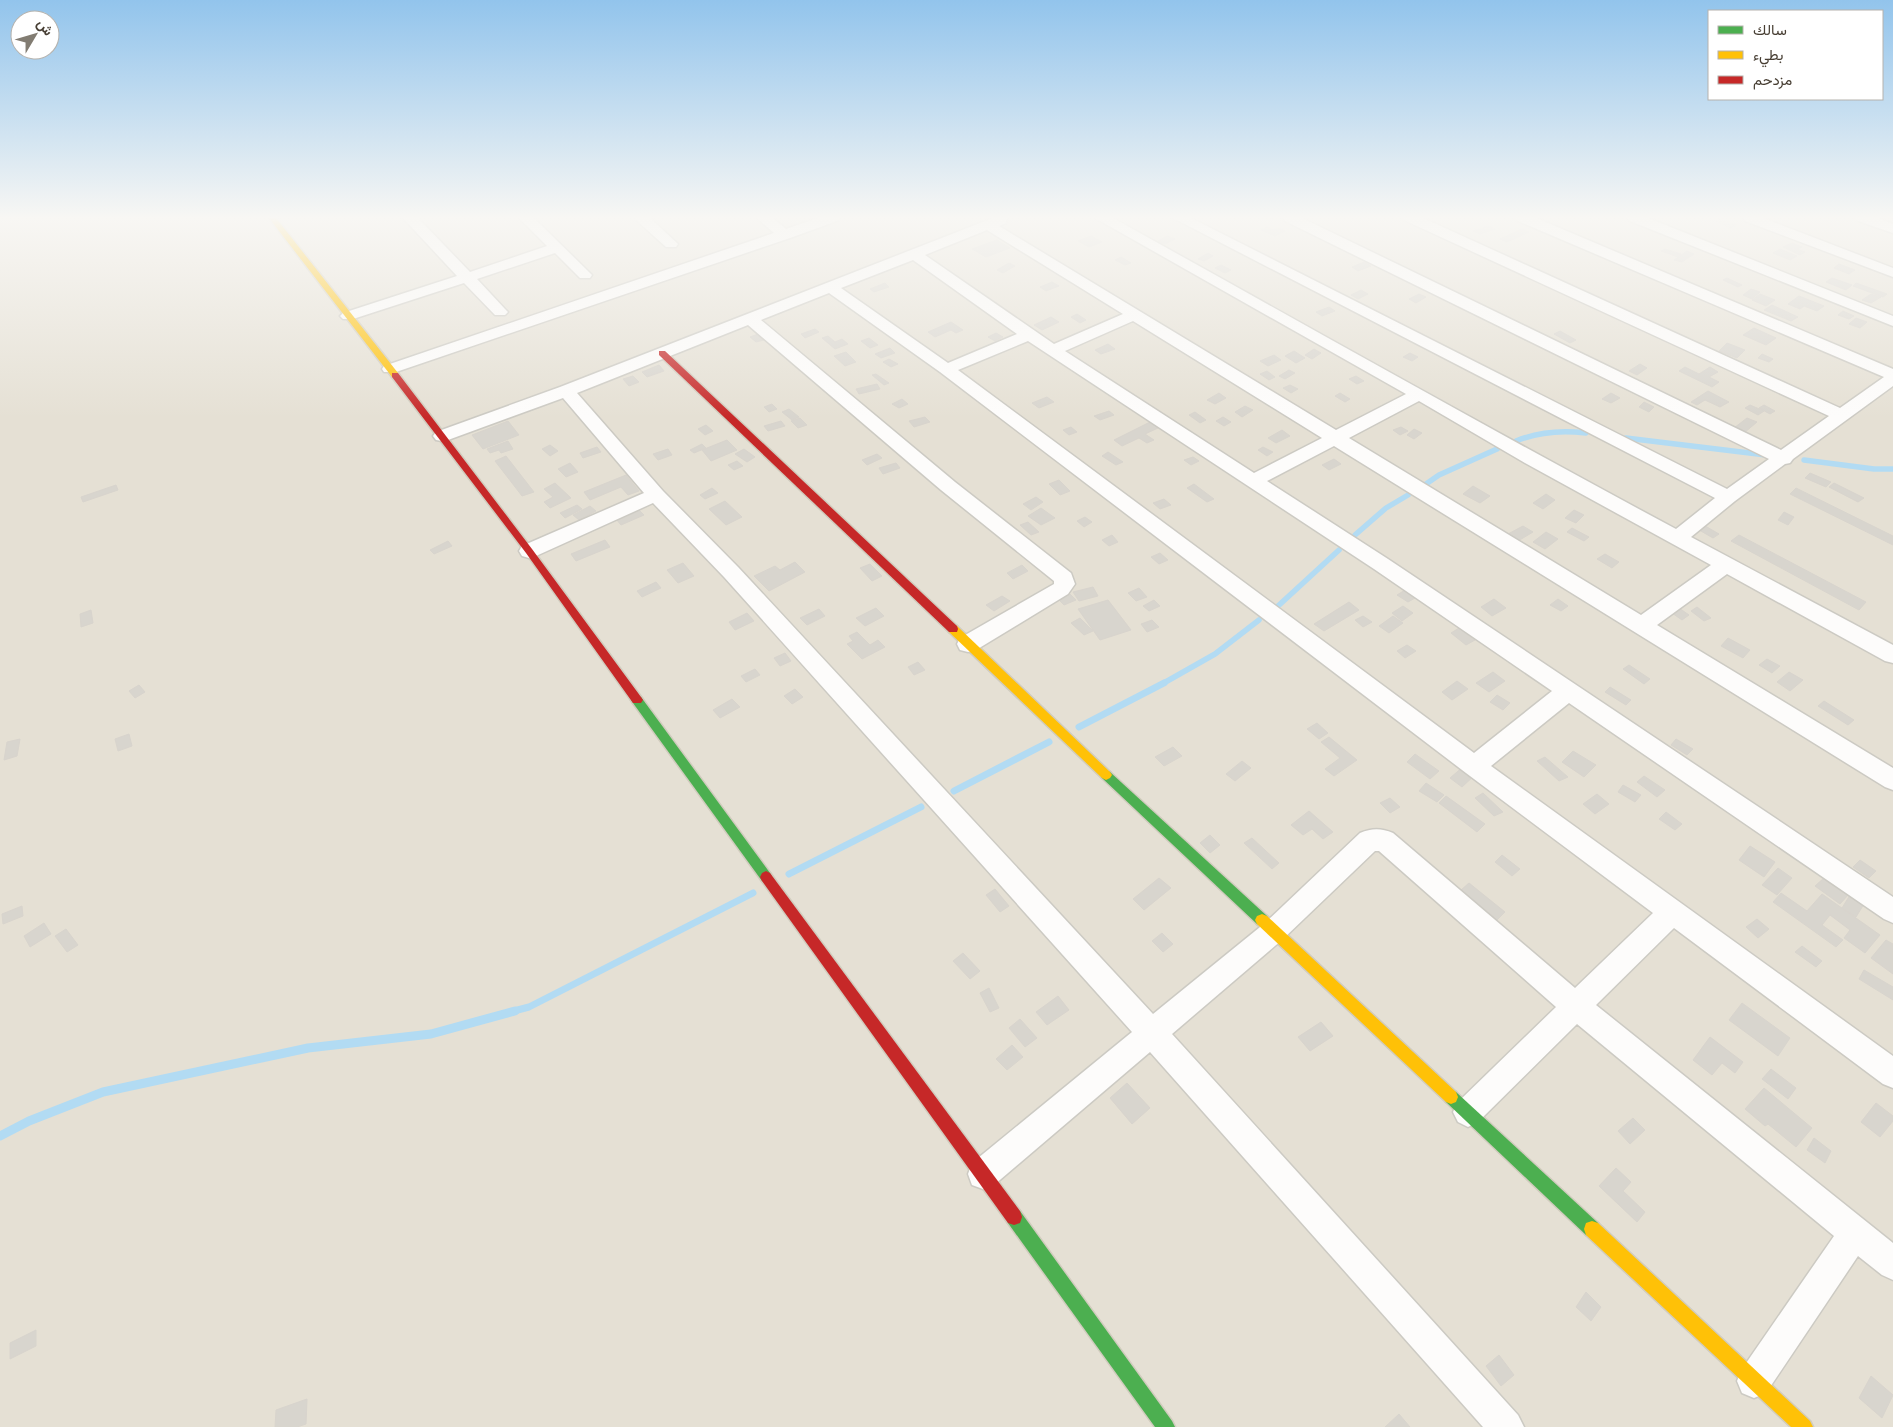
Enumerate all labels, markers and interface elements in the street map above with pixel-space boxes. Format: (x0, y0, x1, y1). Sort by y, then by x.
north arrow (10, 10, 60, 60)
legend (1708, 10, 1883, 100)
text: ش (33, 15, 57, 39)
text: سالك (1753, 21, 1787, 39)
text: بطيء (1753, 46, 1783, 68)
text: مزدحم (1753, 71, 1792, 90)

